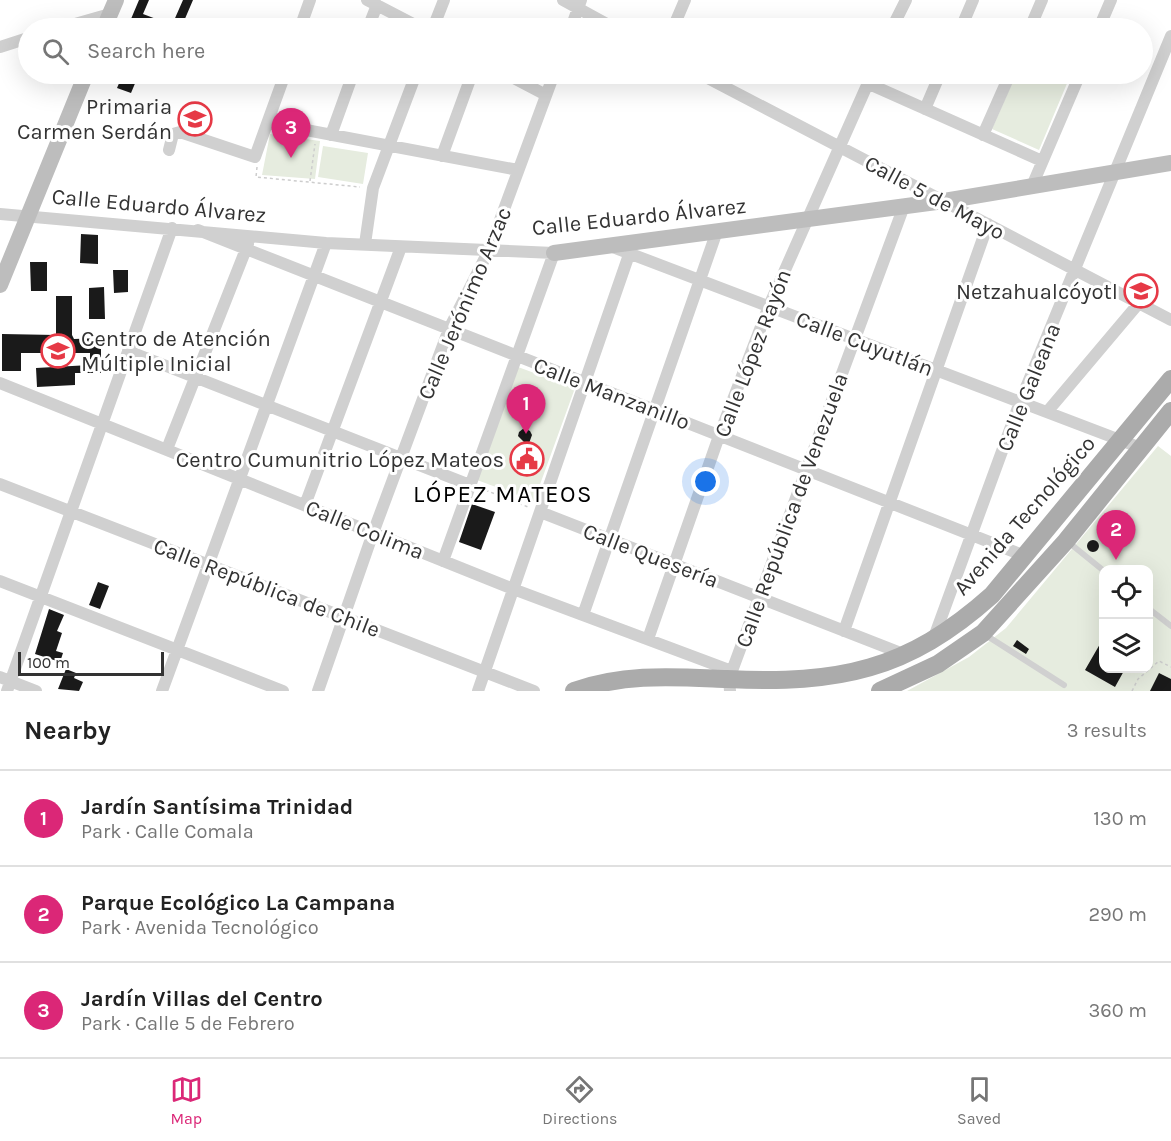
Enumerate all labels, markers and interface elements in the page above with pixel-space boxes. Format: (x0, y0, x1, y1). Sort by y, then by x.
search box (18, 18, 1153, 84)
icon: search (39, 35, 72, 68)
text: Search here (87, 38, 205, 64)
place label: Primaria Carmen Serdán (17, 94, 172, 145)
school or university icon: Primaria Carmen Serdán (177, 101, 213, 137)
pin: 3 (272, 108, 310, 158)
street label: Calle 5 de Mayo (860, 150, 1009, 246)
street label: Calle Eduardo Álvarez (51, 183, 267, 228)
street label: Calle Eduardo Álvarez (531, 192, 747, 241)
street label: Calle Jerónimo Arzac (413, 203, 517, 404)
street label: Calle López Rayón (709, 266, 797, 441)
school or university icon: Netzahualcóyotl (1123, 273, 1159, 309)
place label: Netzahualcóyotl (956, 279, 1118, 305)
street label: Calle Cuyutlán (792, 306, 937, 382)
street label: Calle Galeana (991, 320, 1066, 455)
place label: Centro de Atención Múltiple Inicial (81, 326, 271, 377)
school or university icon: Centro de Atención Múltiple Inicial (40, 333, 76, 369)
street label: Calle Manzanillo (530, 352, 693, 436)
street label: Calle República de Venezuela (730, 370, 854, 651)
pin: 1 (506, 384, 546, 434)
street label: Avenida Tecnológico (948, 431, 1101, 601)
public building icon: Centro Cumunitrio López Mateos (509, 441, 545, 477)
place label: Centro Cumunitrio López Mateos (176, 447, 504, 473)
your location (691, 467, 720, 496)
district label: LÓPEZ MATEOS (413, 480, 593, 508)
street label: Calle Colima (302, 494, 428, 565)
pin: 2 (1096, 510, 1136, 560)
street label: Calle Quesería (579, 518, 722, 594)
street label: Calle República de Chile (150, 533, 383, 643)
map controls (1099, 565, 1153, 673)
button: locate (1099, 565, 1153, 619)
button: layers (1099, 619, 1153, 673)
scale bar (18, 649, 164, 676)
text: 100 m (27, 653, 70, 672)
text: Nearby (24, 715, 111, 746)
text: 3 results (1067, 719, 1147, 742)
text: Jardín Santísima Trinidad (81, 794, 353, 820)
text: 1 (40, 807, 47, 830)
text: 130 m (1093, 807, 1147, 830)
text: Park · Calle Comala (81, 820, 254, 843)
text: Parque Ecológico La Campana (81, 890, 395, 916)
text: 2 (37, 903, 50, 926)
text: 290 m (1088, 903, 1147, 926)
text: Park · Avenida Tecnológico (81, 916, 319, 939)
text: Jardín Villas del Centro (81, 986, 323, 1012)
text: 3 (37, 999, 50, 1022)
text: 360 m (1088, 999, 1147, 1022)
text: Park · Calle 5 de Febrero (81, 1012, 295, 1035)
tab: Map (170, 1073, 203, 1128)
tab: Directions (542, 1073, 617, 1128)
tab: Saved (957, 1073, 1001, 1128)

